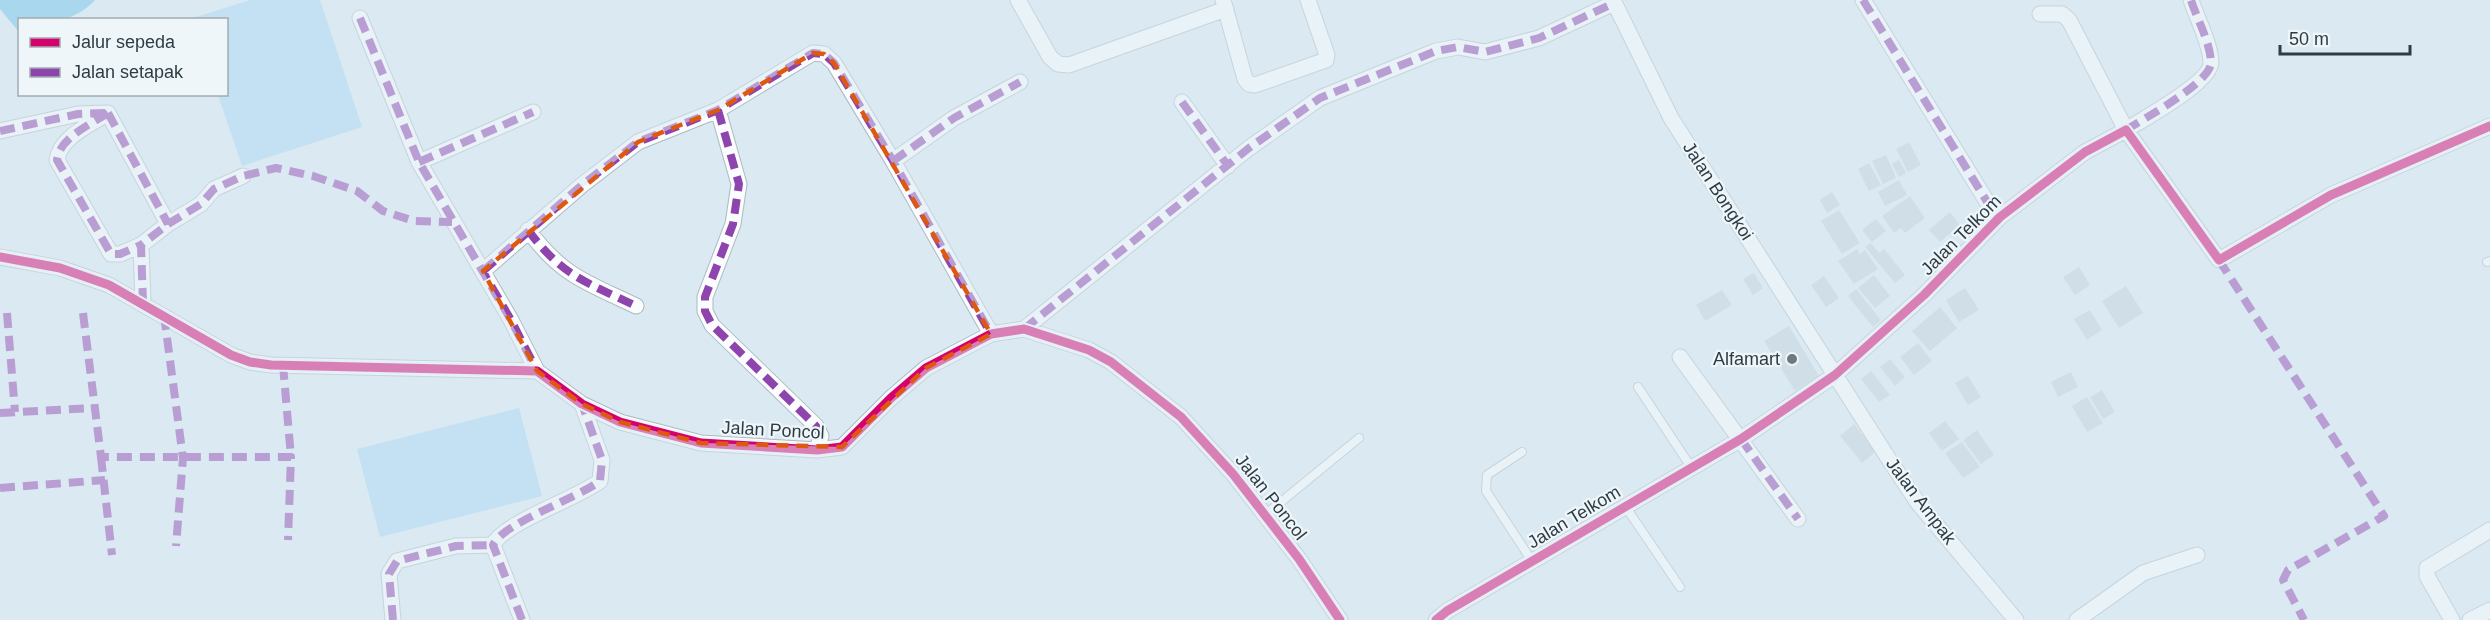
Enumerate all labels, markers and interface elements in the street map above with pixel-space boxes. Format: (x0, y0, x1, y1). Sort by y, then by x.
legend (18, 18, 228, 96)
scale bar (2280, 18, 2410, 56)
text: 50 m (2289, 29, 2329, 49)
text: Jalur sepeda (72, 32, 176, 52)
text: Jalan setapak (72, 62, 184, 82)
street label: Jalan Bongkoi (1679, 138, 1757, 244)
street label: Jalan Telkom (1917, 191, 2005, 279)
place label: Alfamart (1713, 349, 1780, 369)
marker: Alfamart (1785, 352, 1799, 366)
street label: Jalan Poncol (721, 417, 825, 443)
street label: Jalan Poncol (1231, 450, 1311, 544)
street label: Jalan Ampak (1882, 454, 1961, 549)
street label: Jalan Telkom (1524, 481, 1624, 553)

